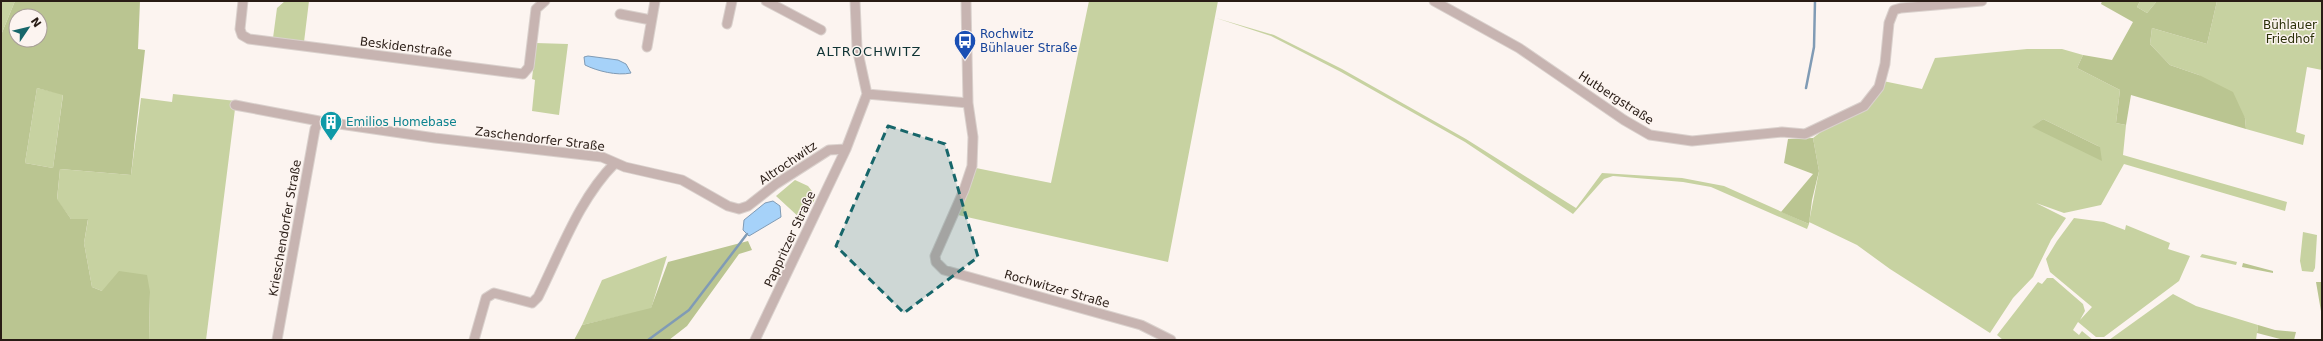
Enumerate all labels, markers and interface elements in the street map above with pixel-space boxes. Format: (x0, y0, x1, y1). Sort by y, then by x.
north arrow (8, 8, 48, 48)
text: N (28, 15, 44, 30)
park label: Bühlauer Friedhof (2263, 18, 2317, 46)
place label: Rochwitz Bühlauer Straße (980, 27, 1077, 55)
bus stop icon: Rochwitz Bühlauer Straße (952, 28, 978, 61)
street label: Beskidenstraße (359, 34, 453, 60)
district label: ALTROCHWITZ (817, 44, 921, 59)
street label: Hutbergstraße (1576, 68, 1656, 128)
building icon: Emilios Homebase (318, 109, 344, 142)
place label: Emilios Homebase (346, 115, 457, 129)
street label: Zaschendorfer Straße (474, 124, 606, 154)
street label: Altrochwitz (756, 139, 820, 187)
street label: Krieschendorfer Straße (266, 158, 304, 298)
street label: Pappritzer Straße (762, 189, 818, 289)
street label: Rochwitzer Straße (1003, 267, 1111, 311)

